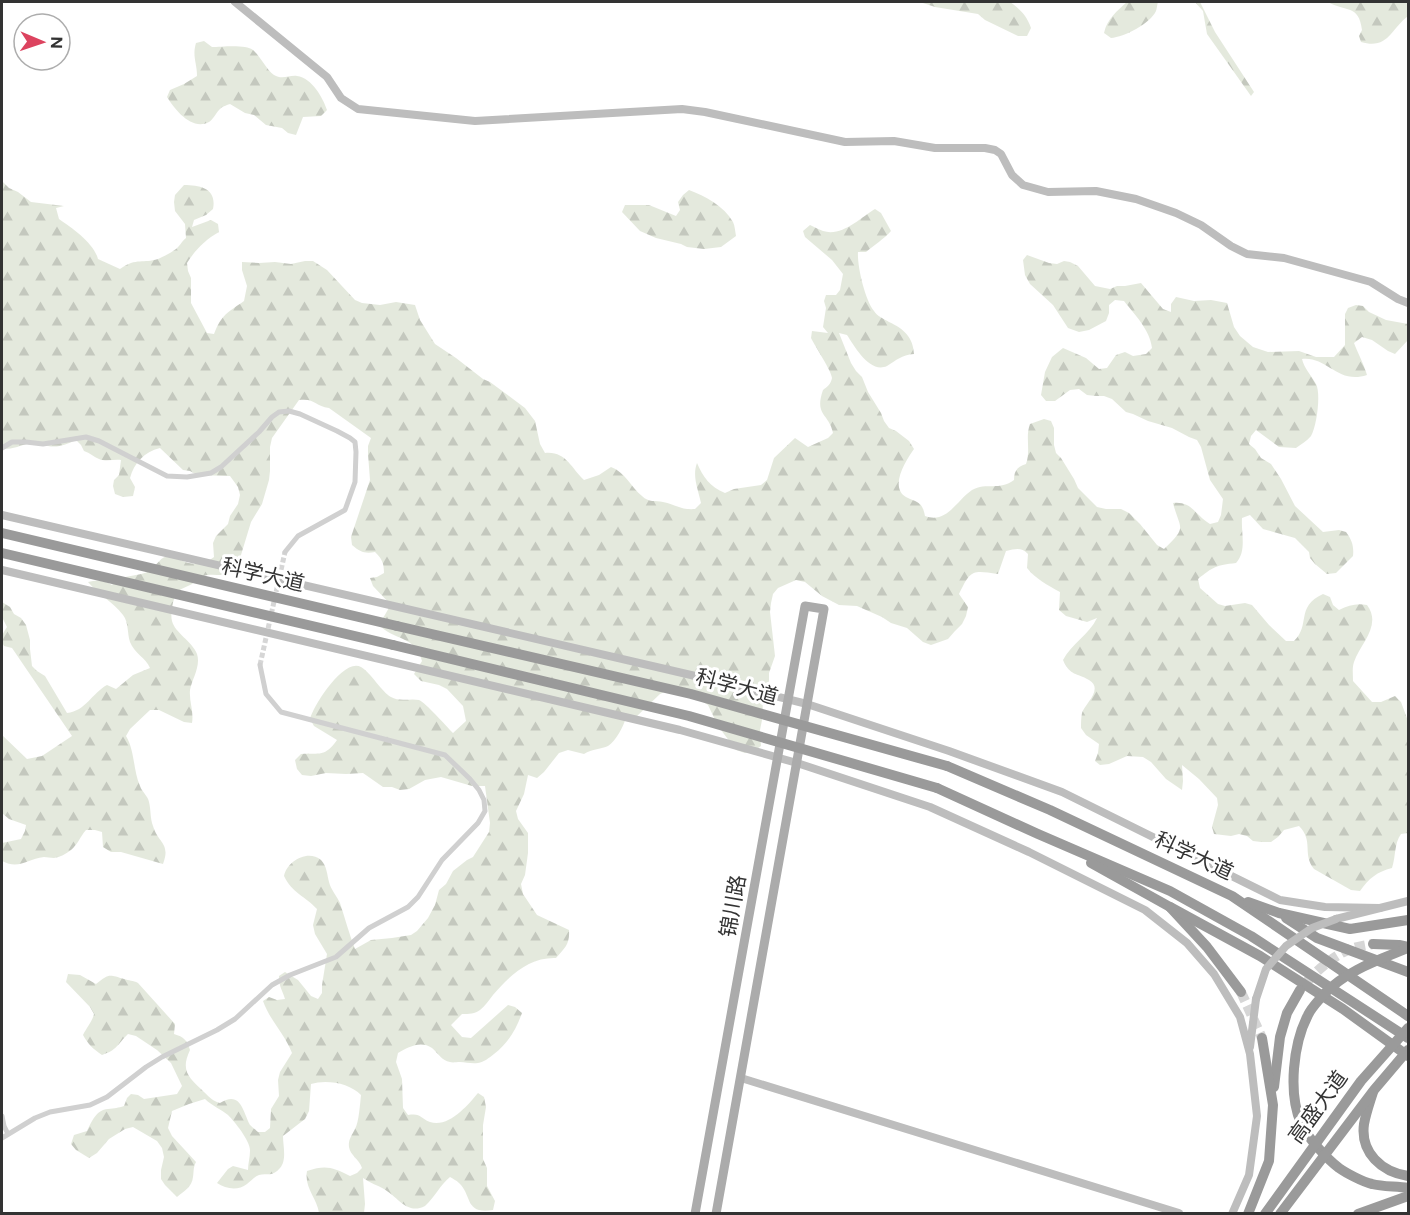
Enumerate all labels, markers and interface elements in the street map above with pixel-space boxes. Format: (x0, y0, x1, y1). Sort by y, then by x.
north arrow (12, 12, 72, 72)
text: N (47, 36, 66, 49)
street label: 科学大道 (219, 553, 307, 596)
street label: 科学大道 (693, 664, 781, 709)
street label: 科学大道 (1151, 826, 1238, 885)
street label: 锦川路 (715, 873, 750, 939)
street label: 高盛大道 (1283, 1065, 1352, 1148)

